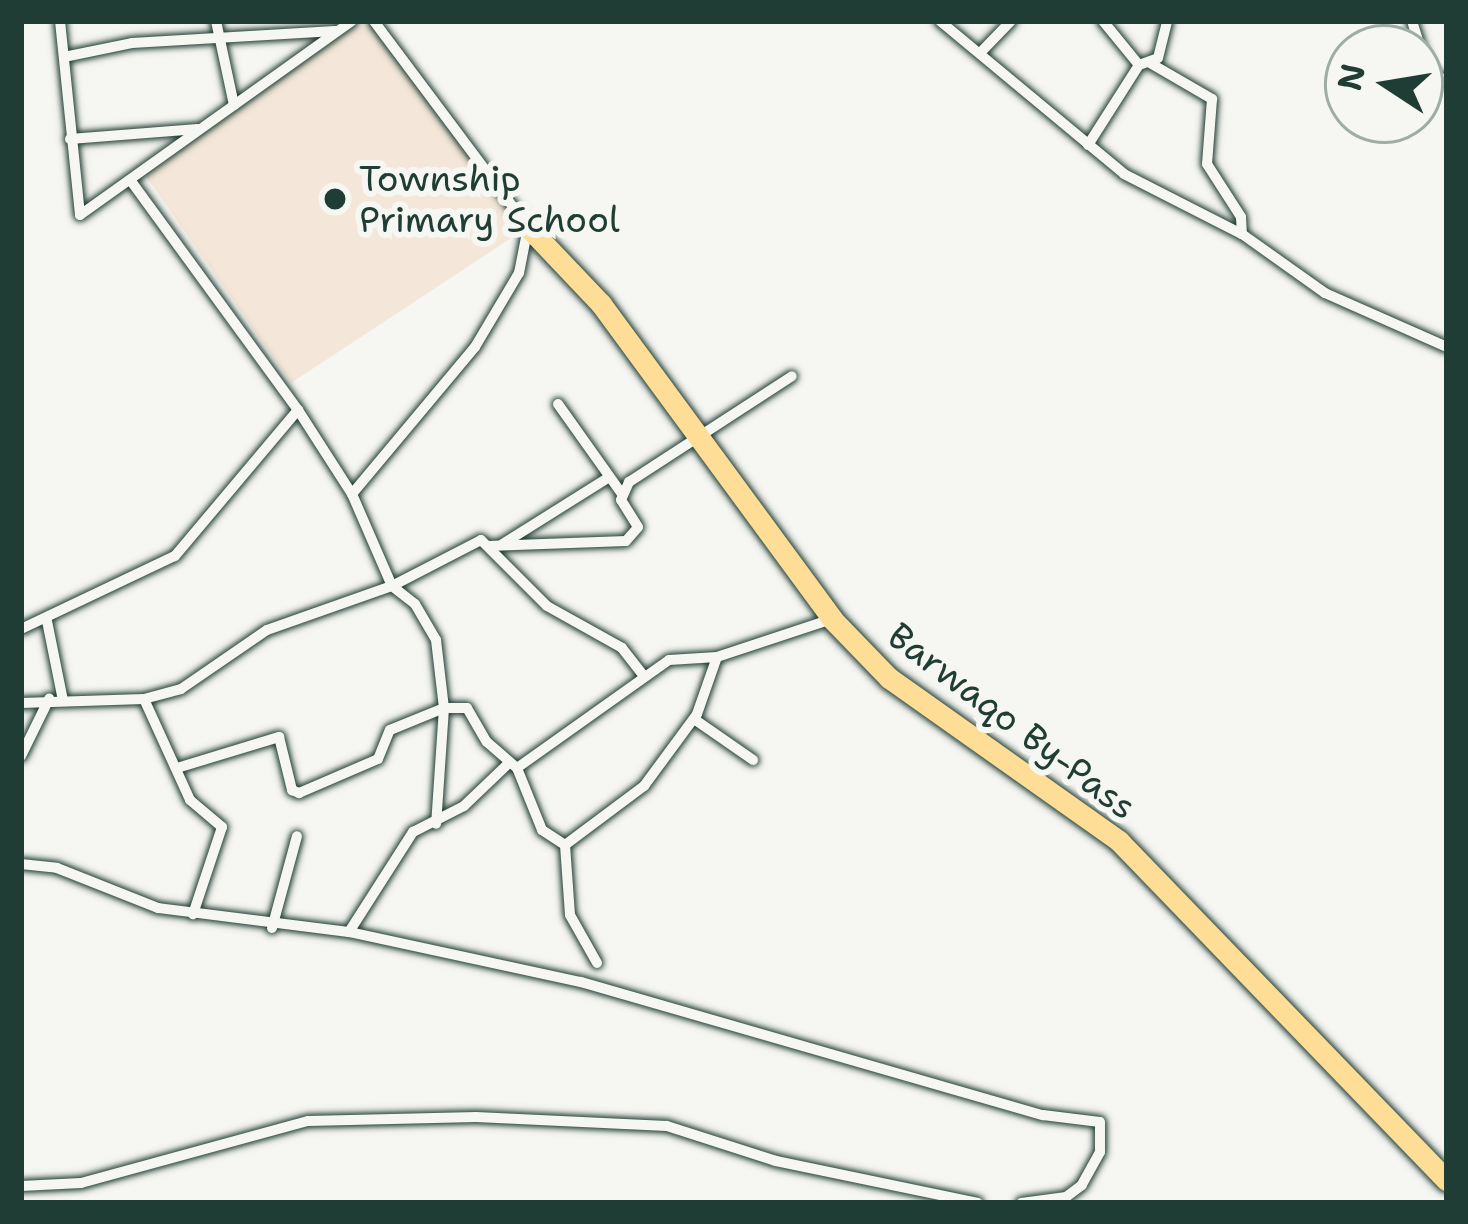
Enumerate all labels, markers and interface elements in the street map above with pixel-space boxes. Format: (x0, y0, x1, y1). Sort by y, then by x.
north arrow (1324, 24, 1444, 144)
text: N (1327, 60, 1376, 95)
place label: Township Primary School (359, 156, 620, 241)
marker: Township Primary School (322, 186, 348, 212)
street label: Barwaqo By-Pass (879, 614, 1145, 828)

